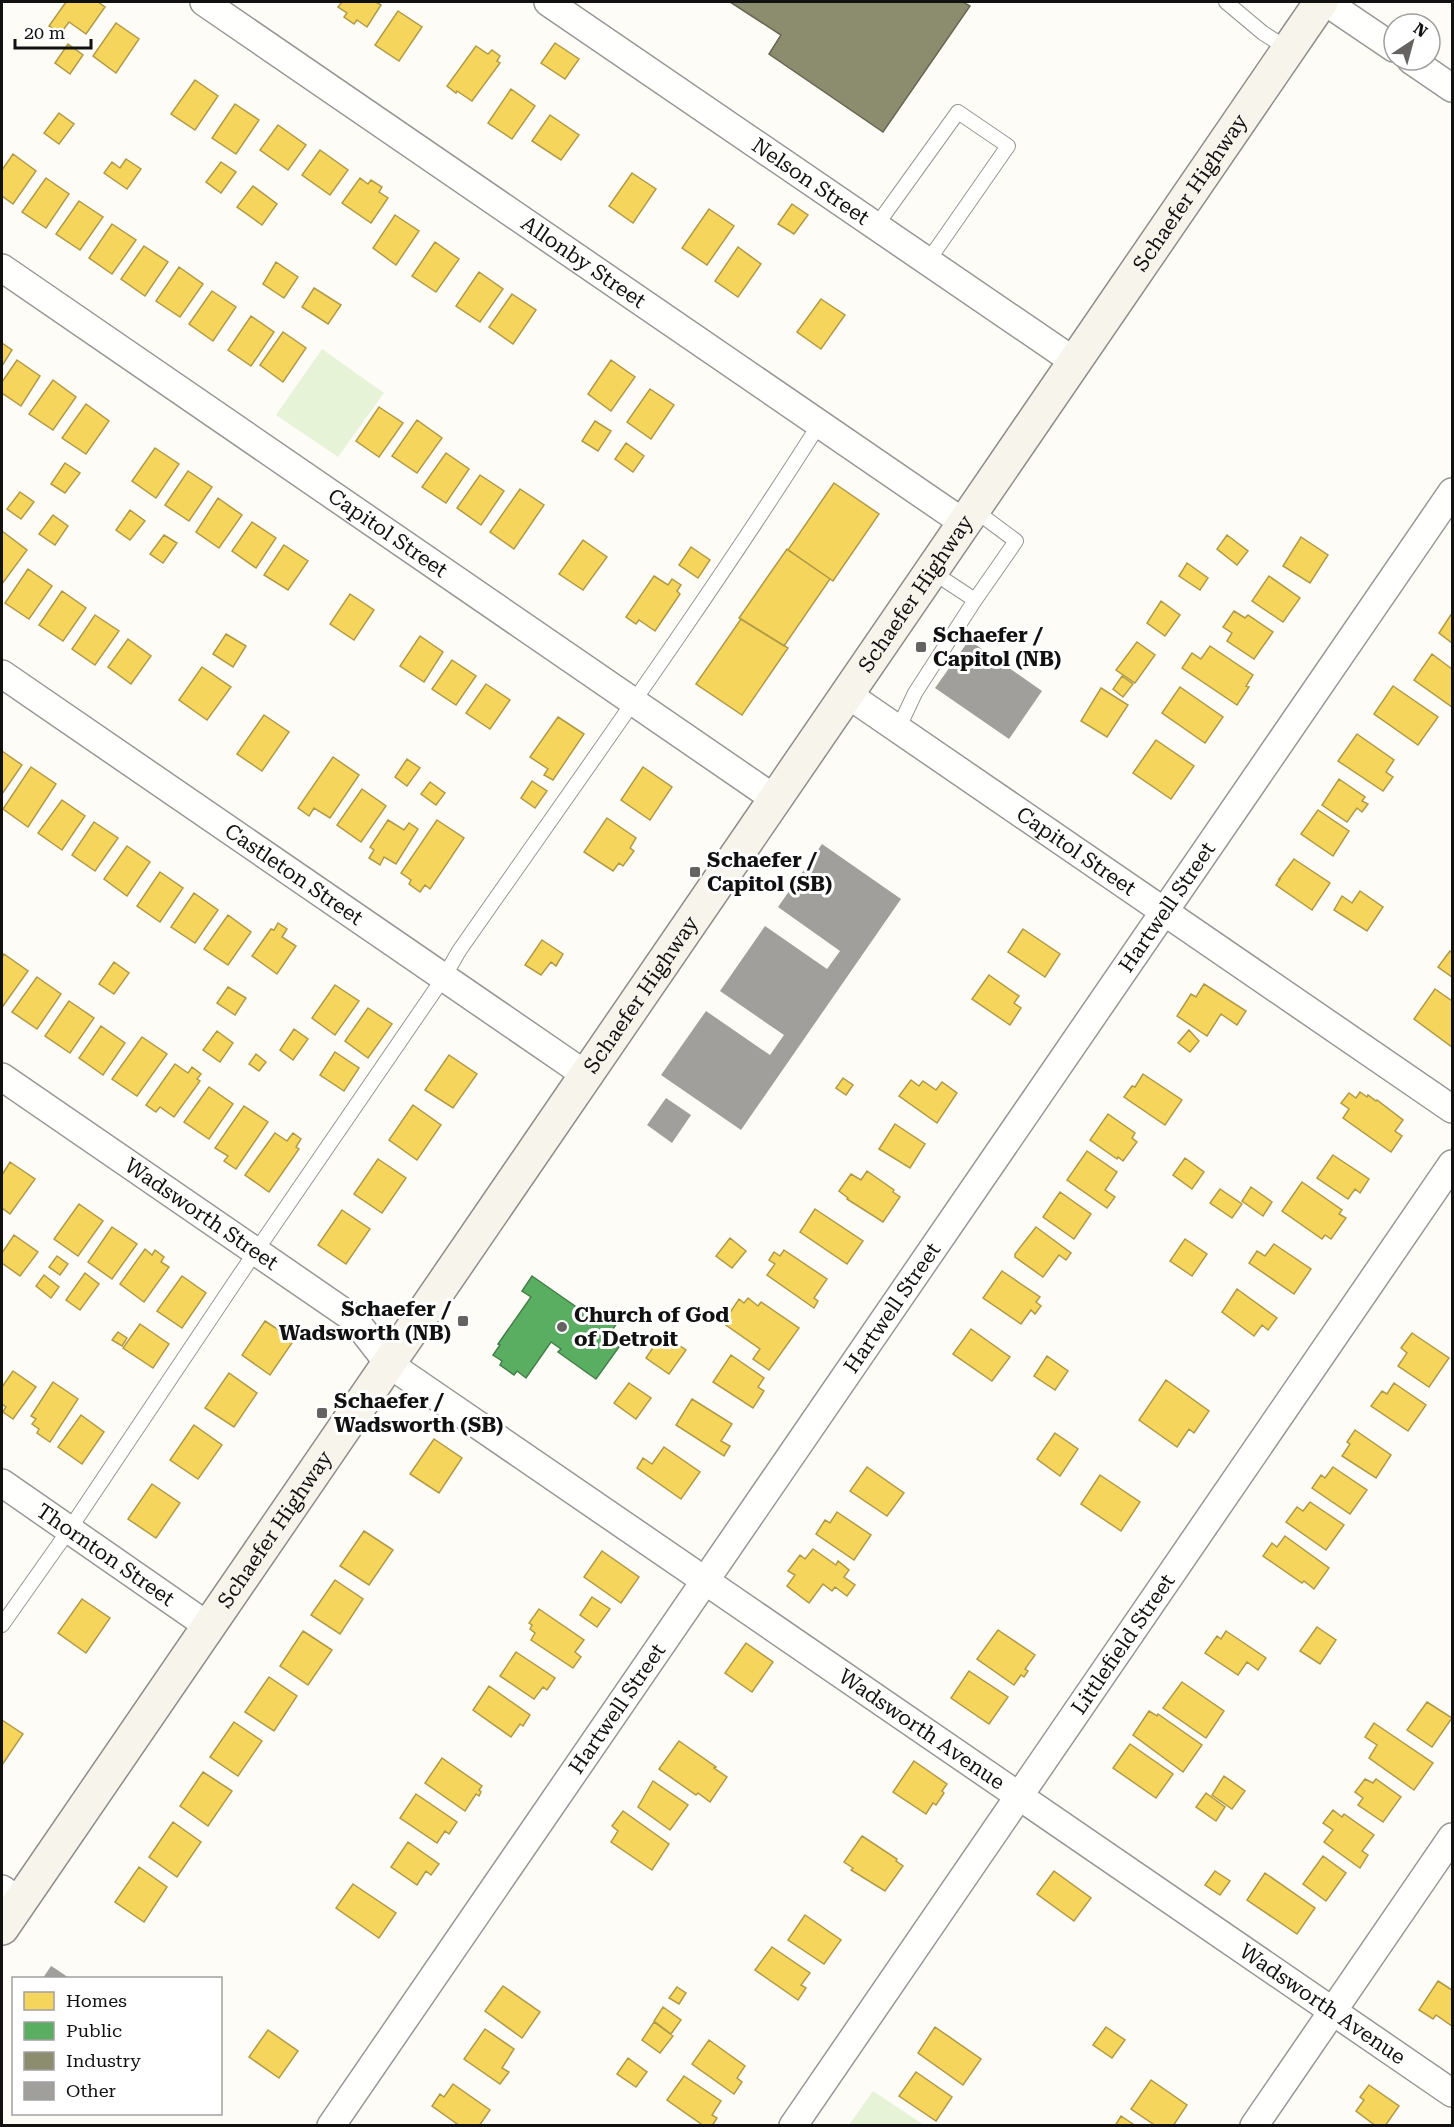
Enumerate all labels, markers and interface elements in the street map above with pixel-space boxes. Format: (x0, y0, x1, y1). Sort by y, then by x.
scale bar (15, 12, 92, 50)
north arrow (1382, 12, 1442, 72)
text: N (1410, 19, 1431, 42)
text: 20 m (24, 22, 65, 43)
street label: Schaefer Highway (1128, 109, 1253, 276)
street label: Nelson Street (748, 133, 874, 230)
street label: Allonby Street (517, 211, 650, 313)
street label: Capitol Street (323, 484, 452, 582)
street label: Schaefer Highway (854, 510, 978, 677)
place label: Schaefer / Capitol (NB) (933, 623, 1061, 671)
marker: Schaefer / Capitol (NB) (914, 640, 928, 654)
street label: Capitol Street (1012, 802, 1141, 901)
street label: Castleton Street (220, 819, 368, 930)
street label: Hartwell Street (1114, 837, 1220, 977)
place label: Schaefer / Capitol (SB) (707, 848, 832, 896)
marker: Schaefer / Capitol (SB) (688, 865, 702, 879)
street label: Schaefer Highway (579, 911, 703, 1078)
street label: Wadsworth Street (120, 1153, 283, 1275)
street label: Hartwell Street (839, 1238, 945, 1378)
place label: Schaefer / Wadsworth (NB) (279, 1297, 452, 1345)
place label: Church of God of Detroit (574, 1303, 729, 1351)
marker: Schaefer / Wadsworth (NB) (456, 1314, 470, 1328)
marker: Church of God of Detroit (555, 1320, 569, 1334)
place label: Schaefer / Wadsworth (SB) (334, 1389, 503, 1437)
marker: Schaefer / Wadsworth (SB) (315, 1406, 329, 1420)
street label: Schaefer Highway (213, 1446, 337, 1613)
street label: Thornton Street (32, 1499, 179, 1611)
street label: Littlefield Street (1067, 1569, 1180, 1719)
street label: Hartwell Street (564, 1639, 670, 1778)
street label: Wadsworth Avenue (834, 1664, 1009, 1795)
street label: Wadsworth Avenue (1235, 1939, 1410, 2069)
legend (12, 1977, 222, 2115)
text: Homes (66, 1990, 127, 2011)
text: Public (66, 2020, 122, 2041)
text: Industry (66, 2050, 141, 2071)
text: Other (66, 2080, 116, 2101)

